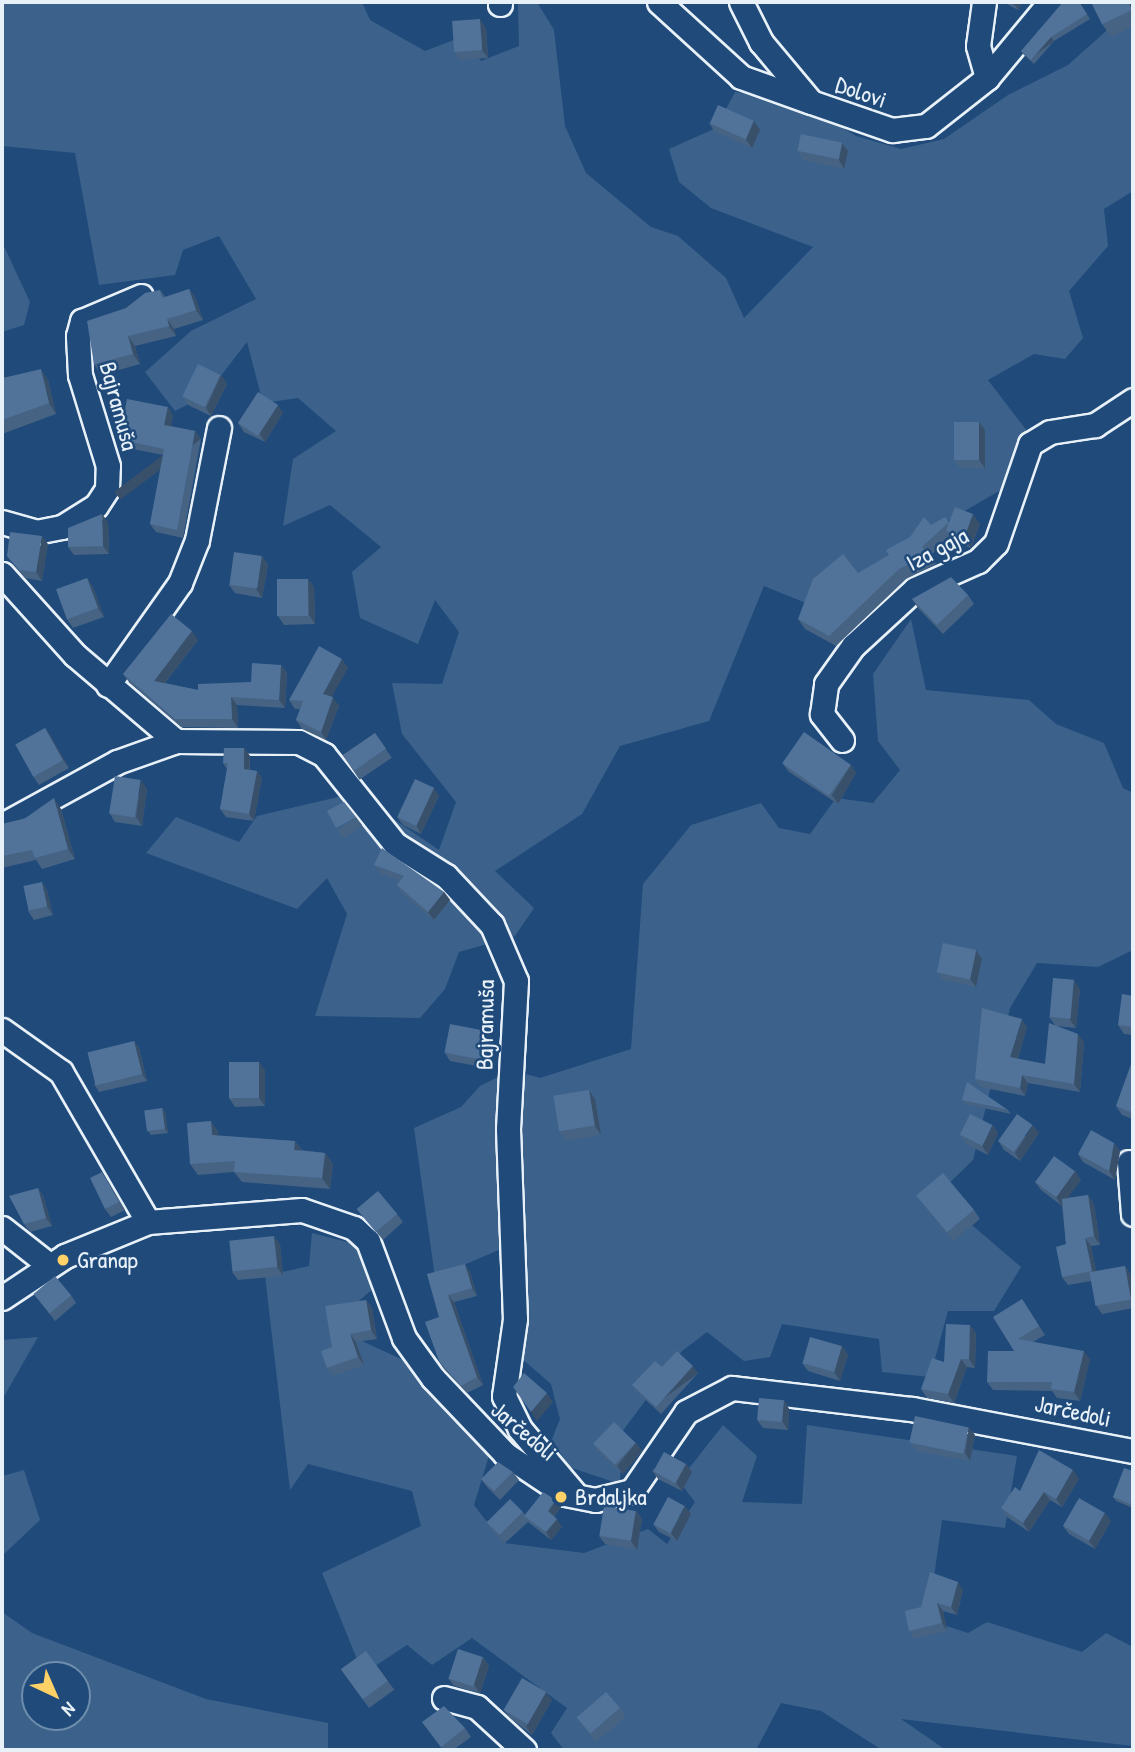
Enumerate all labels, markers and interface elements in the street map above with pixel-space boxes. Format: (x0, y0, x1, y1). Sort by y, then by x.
street label: Dolovi (832, 70, 890, 114)
street label: Bajramuša (93, 359, 145, 453)
street label: Iza gaja (901, 521, 973, 577)
street label: Bajramuša (470, 980, 500, 1070)
place label: Granap (77, 1246, 138, 1274)
marker: Granap (55, 1252, 71, 1268)
street label: Jarčedoli (1032, 1389, 1114, 1433)
street label: Jarčedoli (485, 1395, 563, 1467)
place label: Brdaljka (575, 1483, 647, 1511)
marker: Brdaljka (553, 1489, 569, 1505)
north arrow (21, 1661, 91, 1731)
text: N (57, 1697, 82, 1723)

